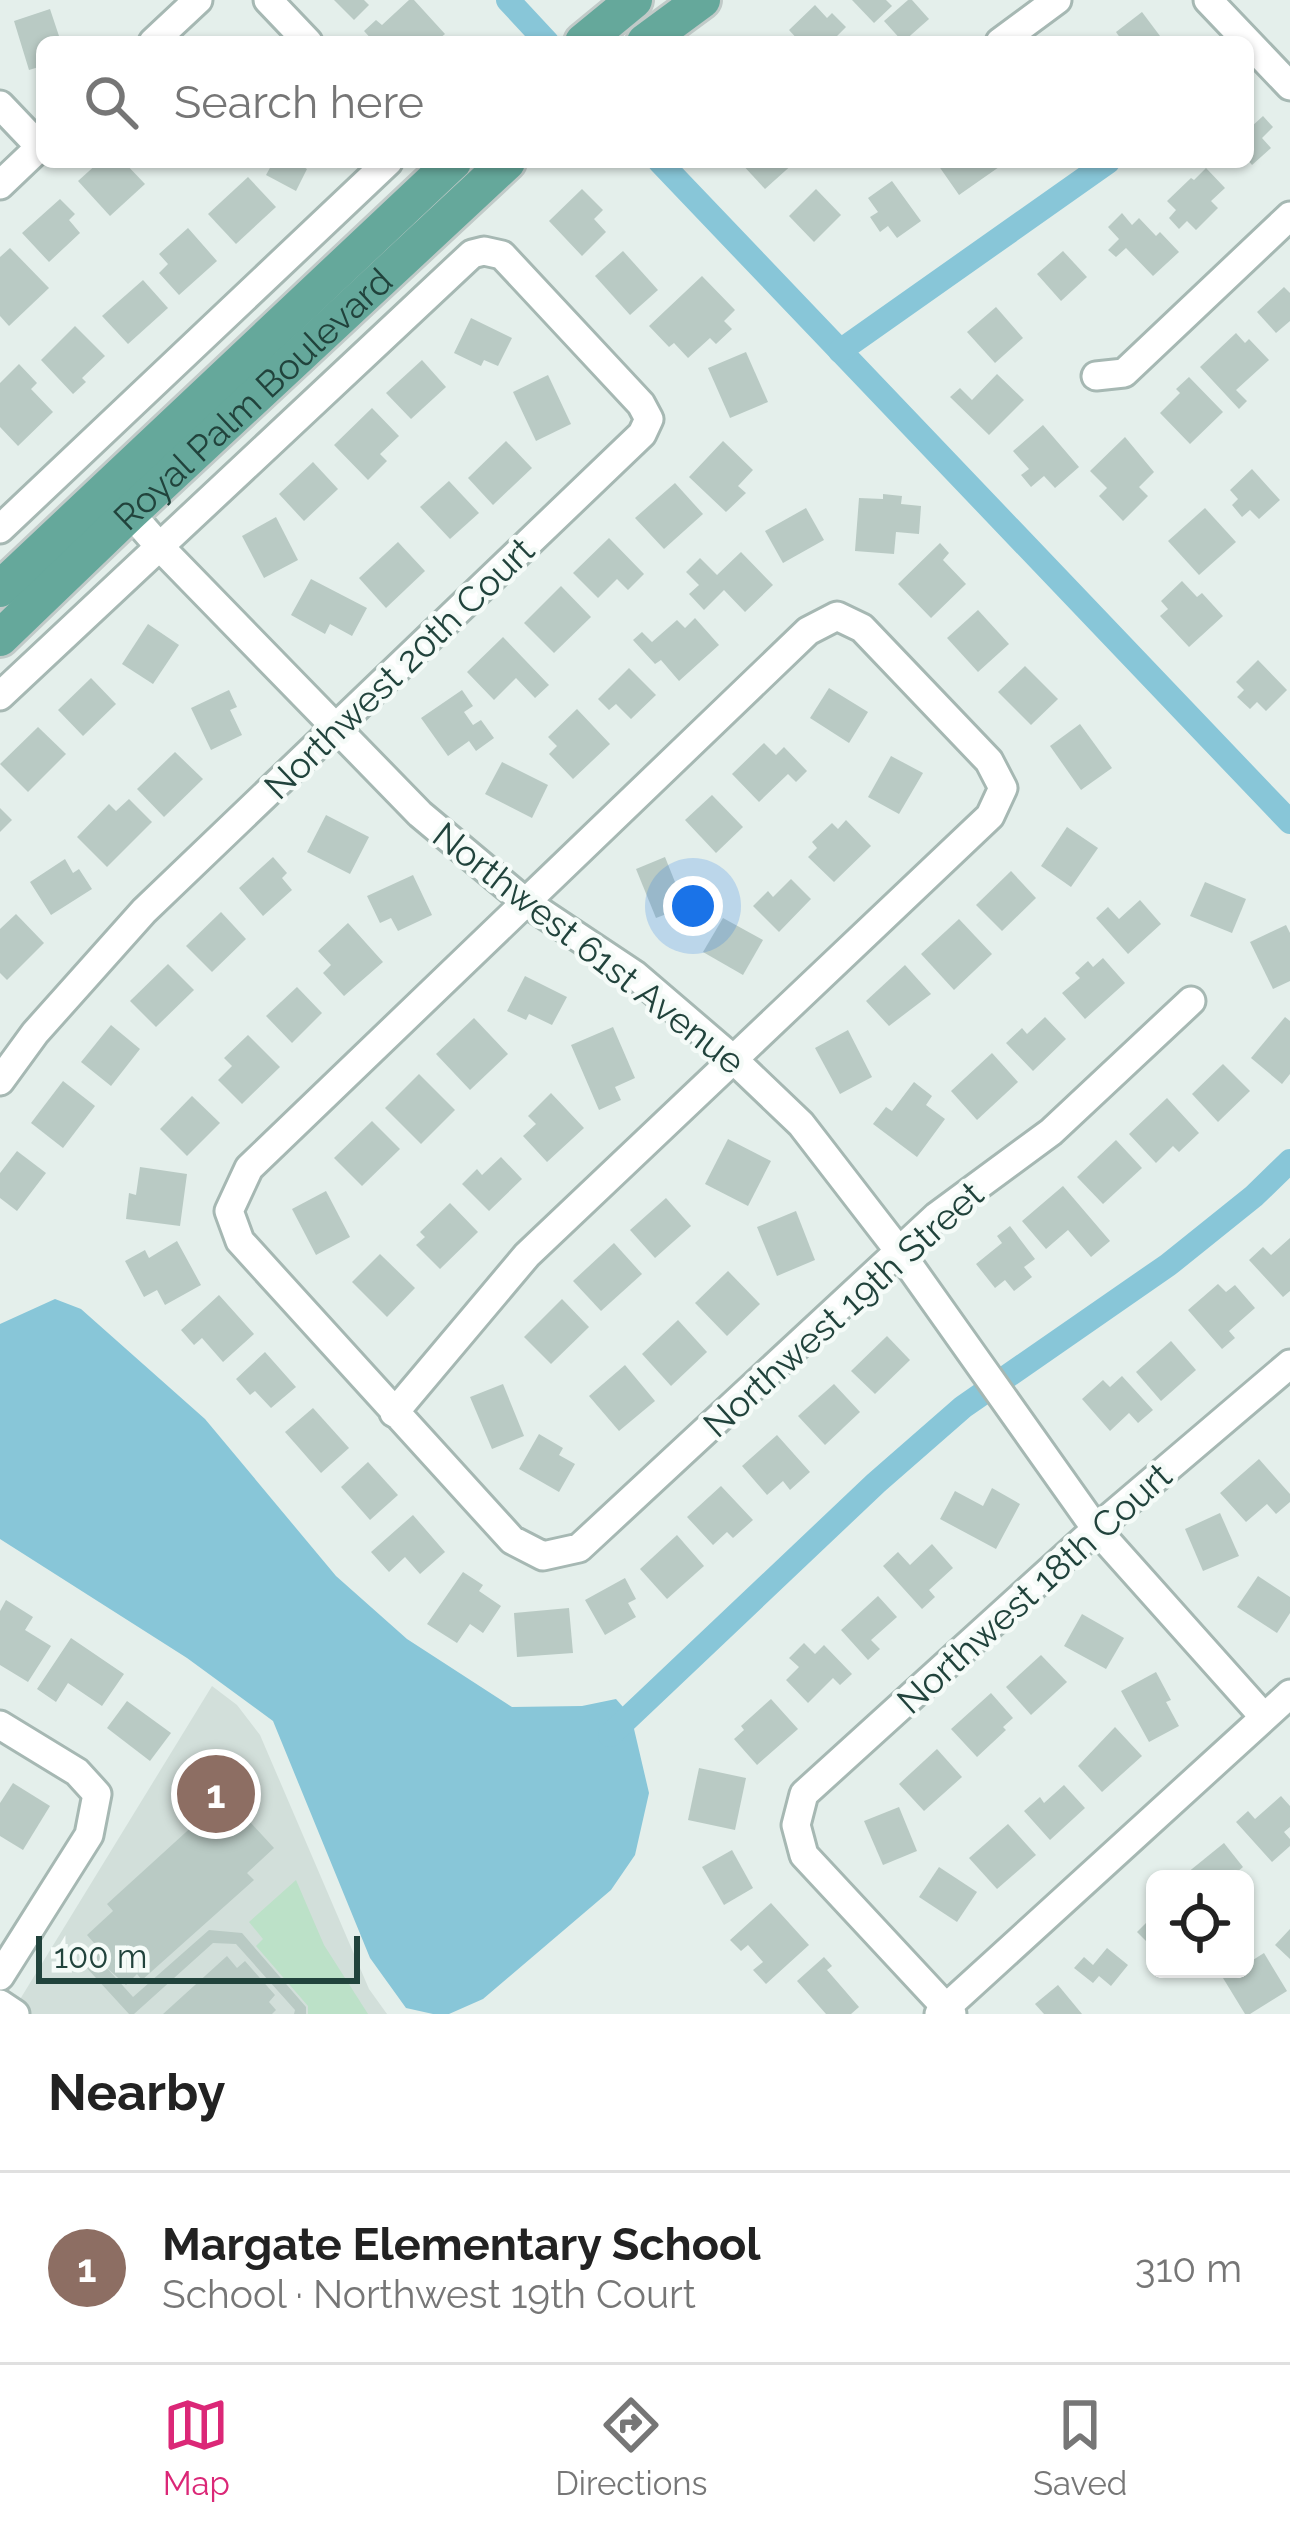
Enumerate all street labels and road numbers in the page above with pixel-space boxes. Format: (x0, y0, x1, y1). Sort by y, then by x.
street label: Royal Palm Boulevard (105, 259, 400, 538)
street label: Northwest 20th Court (256, 529, 542, 807)
street label: Northwest 61st Avenue (425, 813, 753, 1083)
street label: Northwest 19th Street (695, 1173, 991, 1445)
street label: Northwest 18th Court (889, 1454, 1179, 1722)

